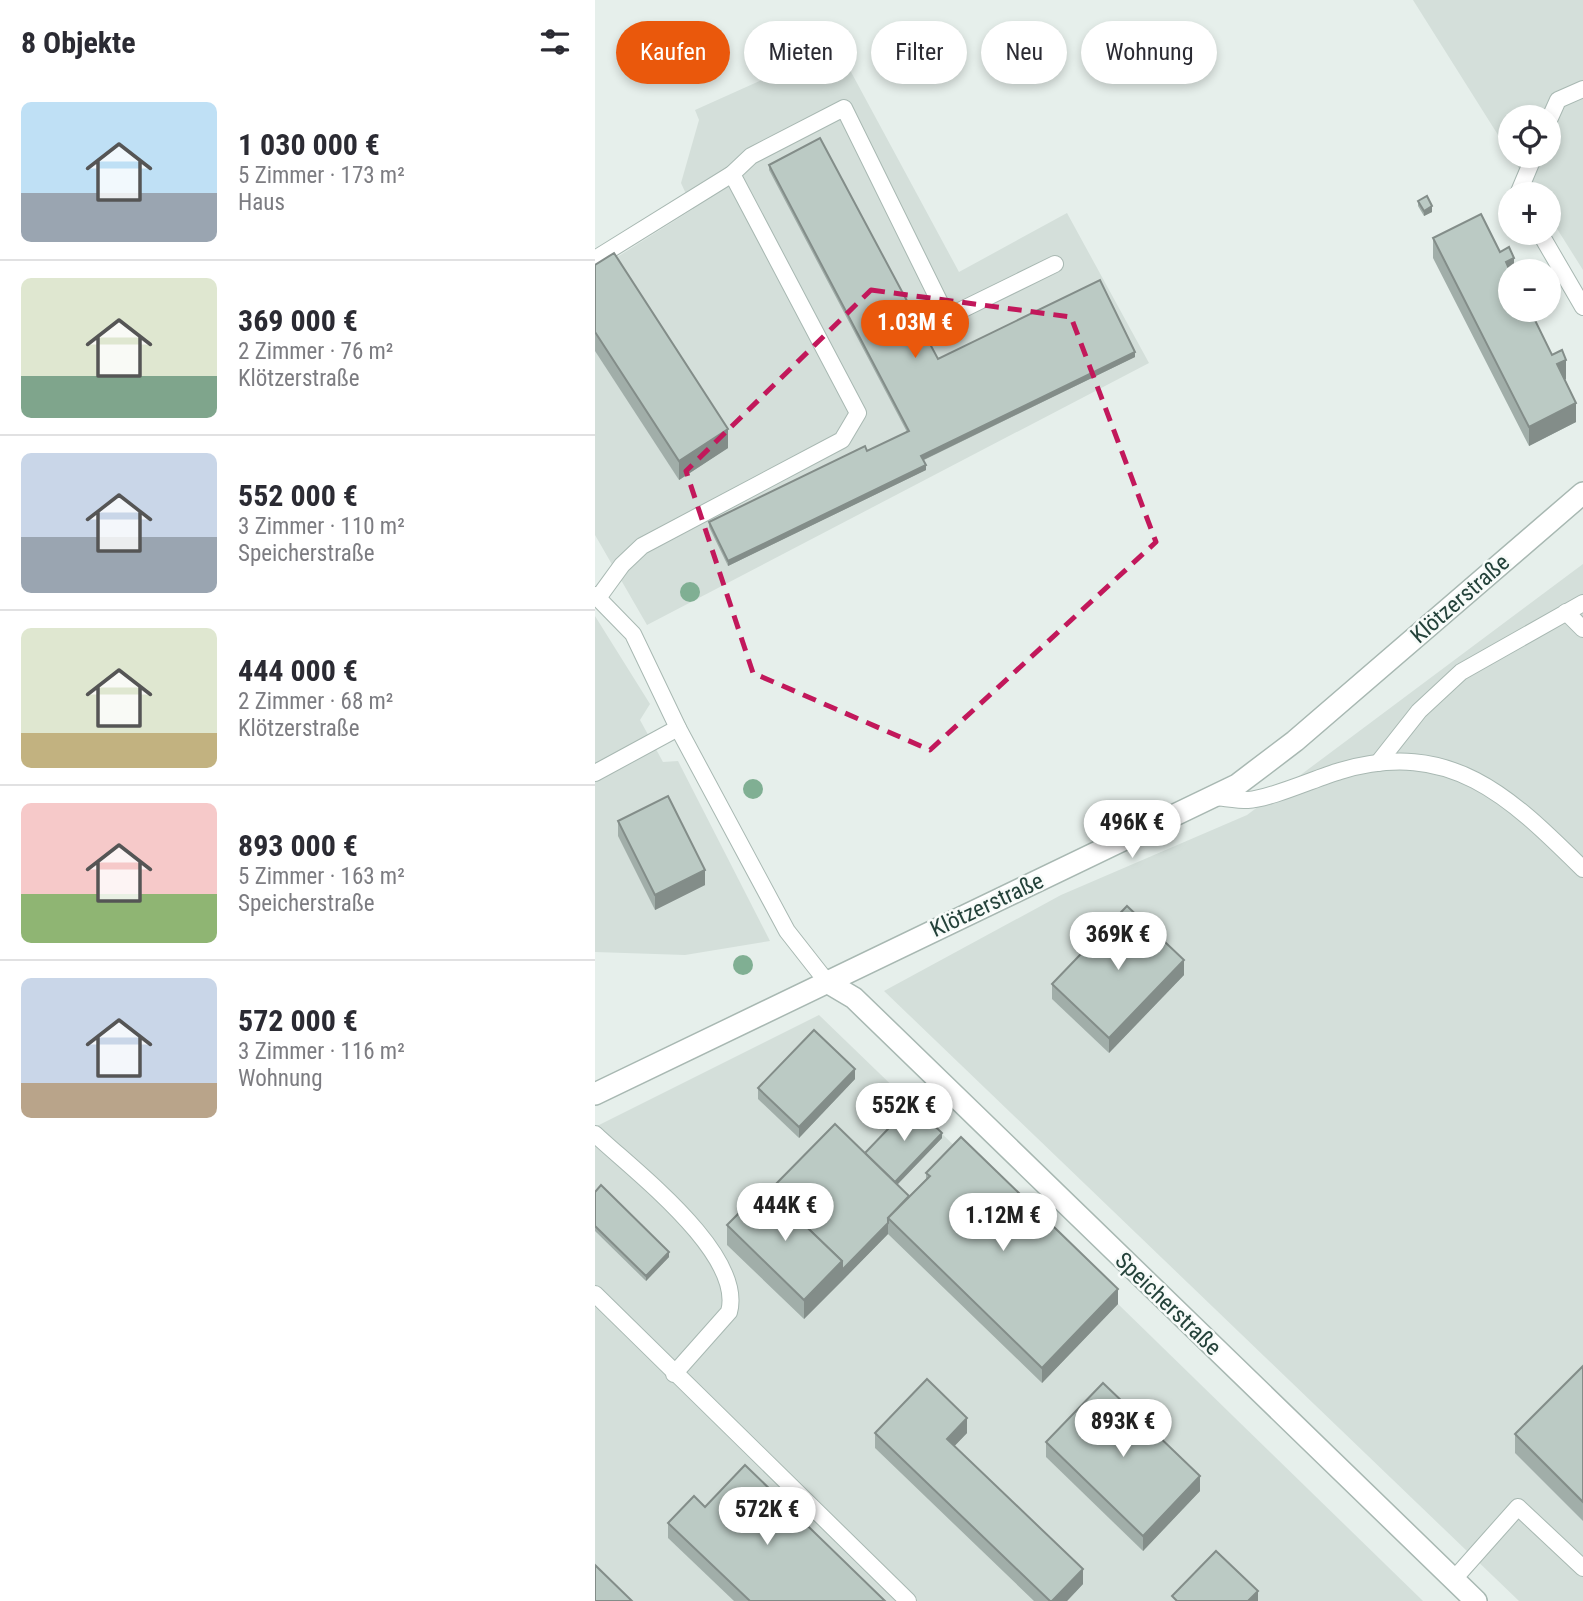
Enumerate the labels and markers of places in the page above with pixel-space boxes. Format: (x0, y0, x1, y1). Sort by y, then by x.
pin: 1.03M € (850, 300, 980, 360)
pin: 496K € (1075, 800, 1189, 860)
pin: 369K € (1061, 912, 1175, 972)
pin: 552K € (847, 1084, 961, 1143)
pin: 444K € (728, 1184, 842, 1243)
pin: 1.12M € (938, 1194, 1068, 1253)
pin: 893K € (1066, 1400, 1180, 1459)
pin: 572K € (710, 1488, 824, 1547)

